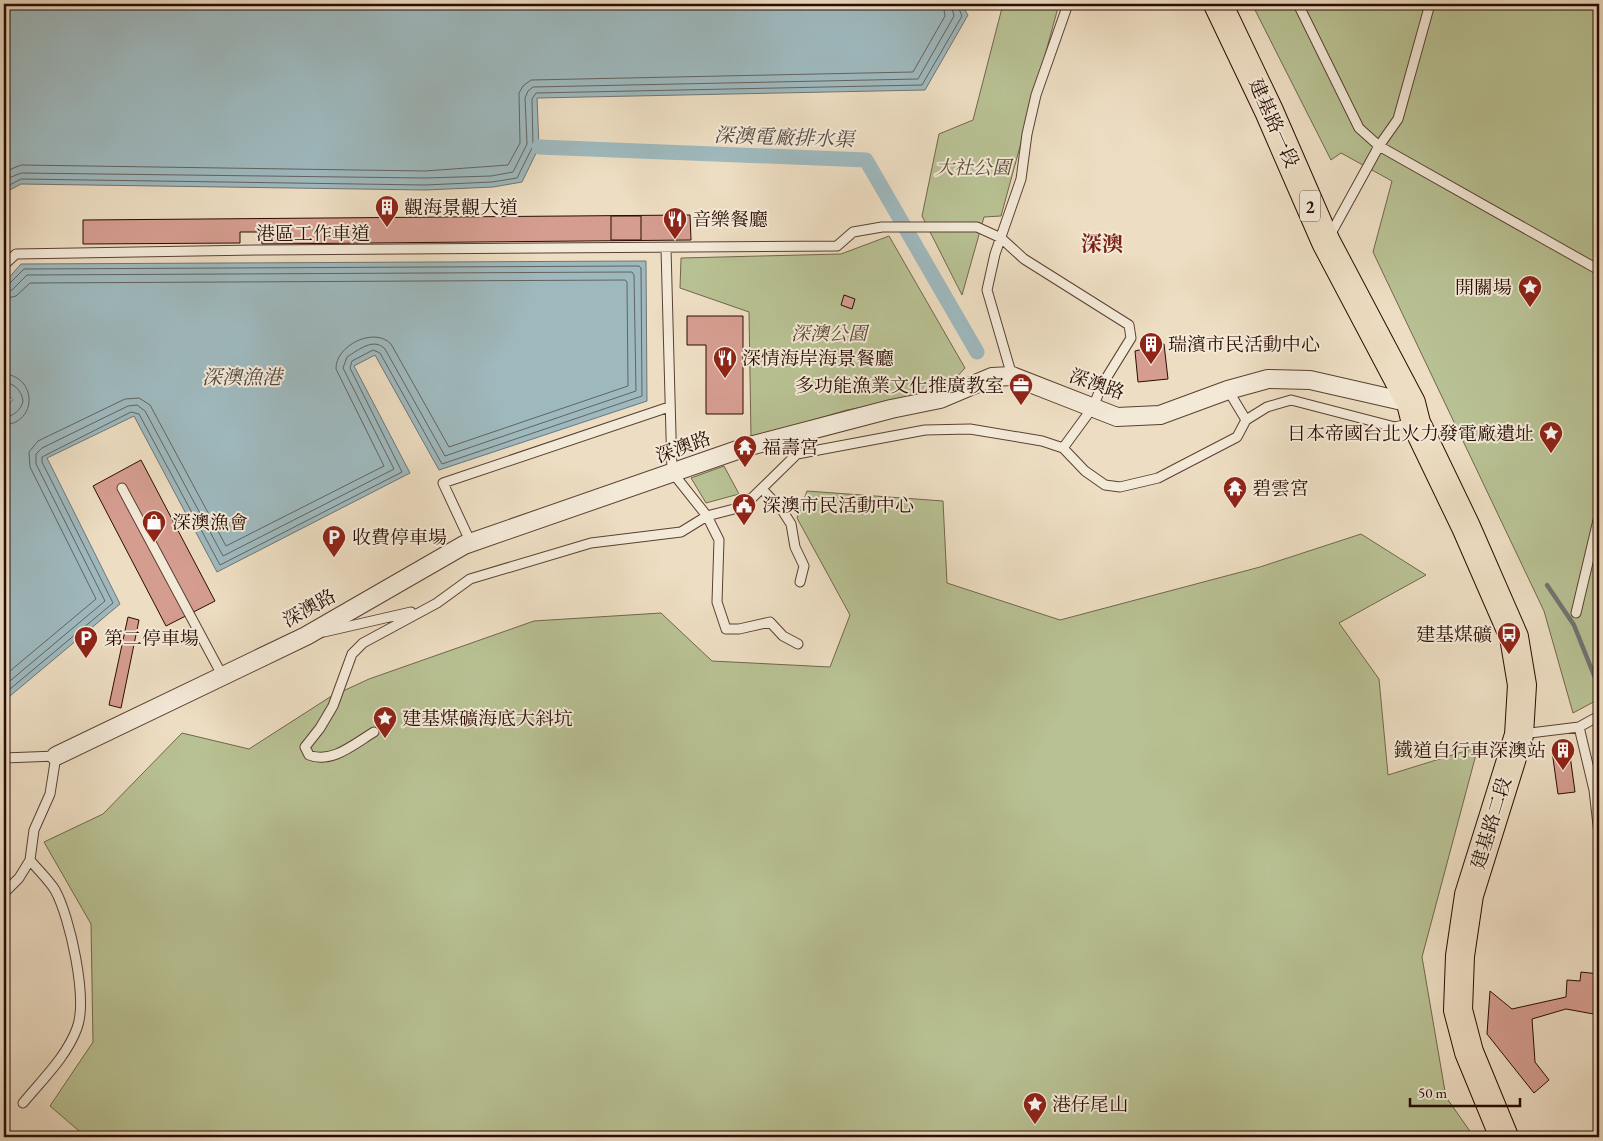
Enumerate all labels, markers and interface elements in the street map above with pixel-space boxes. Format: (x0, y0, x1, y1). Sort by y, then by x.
street label: 建基路一段 (1243, 75, 1305, 171)
water label: 深澳電廠排水渠 (714, 122, 857, 153)
park label: 大社公園 (935, 155, 1014, 180)
road number: 2 (1300, 190, 1320, 222)
building icon: 觀海景觀大道 (374, 194, 400, 228)
place label: 觀海景觀大道 (404, 195, 518, 220)
restaurant icon: 音樂餐廳 (662, 206, 688, 240)
place label: 音樂餐廳 (692, 207, 768, 232)
street label: 港區工作車道 (256, 221, 370, 246)
district label: 深澳 (1081, 230, 1123, 257)
place icon: 開關場 (1517, 274, 1543, 308)
place label: 開關場 (1455, 275, 1512, 300)
park label: 深澳公園 (791, 321, 870, 346)
building icon: 瑞濱市民活動中心 (1138, 331, 1164, 365)
place label: 瑞濱市民活動中心 (1168, 332, 1320, 357)
restaurant icon: 深情海岸海景餐廳 (712, 345, 738, 379)
place label: 深情海岸海景餐廳 (742, 346, 894, 371)
street label: 深澳路 (1066, 363, 1128, 405)
water label: 深澳漁港 (202, 364, 285, 390)
office icon: 多功能漁業文化推廣教室 (1008, 372, 1034, 406)
place label: 多功能漁業文化推廣教室 (795, 373, 1004, 398)
place icon: 日本帝國台北火力發電廠遺址 (1538, 420, 1564, 454)
place label: 日本帝國台北火力發電廠遺址 (1287, 421, 1534, 446)
street label: 深澳路 (652, 426, 714, 468)
temple icon: 福壽宮 (732, 434, 758, 468)
place label: 福壽宮 (762, 435, 819, 460)
temple icon: 碧雲宮 (1222, 475, 1248, 509)
place label: 碧雲宮 (1252, 476, 1309, 501)
public building icon: 深澳市民活動中心 (731, 492, 757, 526)
place label: 深澳市民活動中心 (762, 493, 914, 518)
shop icon: 深澳漁會 (141, 509, 167, 543)
place label: 深澳漁會 (172, 510, 248, 535)
parking icon: 收費停車場 (321, 524, 347, 558)
place label: 收費停車場 (352, 525, 447, 550)
street label: 深澳路 (278, 583, 340, 633)
bus stop icon: 建基煤礦 (1496, 621, 1522, 655)
place label: 建基煤礦 (1416, 622, 1492, 647)
parking icon: 第二停車場 (73, 625, 99, 659)
place label: 第二停車場 (104, 626, 199, 651)
place icon: 建基煤礦海底大斜坑 (372, 705, 398, 739)
place label: 建基煤礦海底大斜坑 (402, 706, 573, 731)
building icon: 鐵道自行車深澳站 (1550, 737, 1576, 771)
place label: 鐵道自行車深澳站 (1394, 738, 1546, 763)
street label: 建基路二段 (1465, 774, 1517, 872)
scale bar (1410, 1076, 1520, 1108)
text: 50 m (1418, 1083, 1447, 1102)
place icon: 港仔尾山 (1022, 1091, 1048, 1125)
place label: 港仔尾山 (1052, 1092, 1128, 1117)

